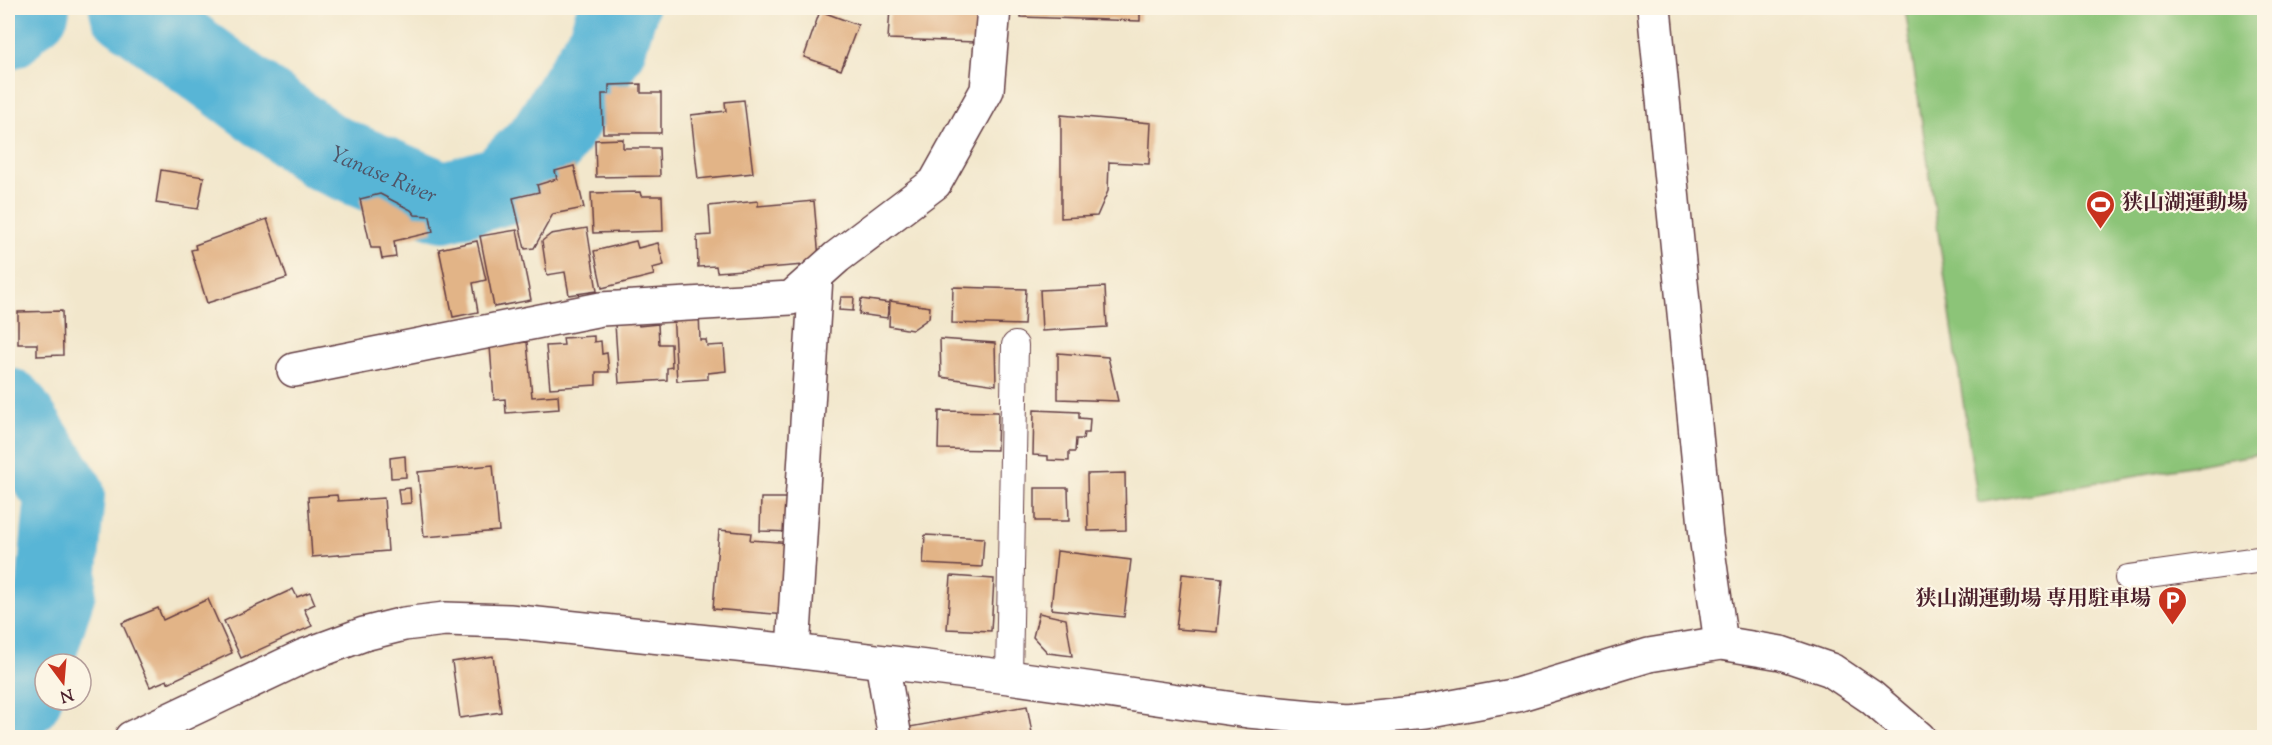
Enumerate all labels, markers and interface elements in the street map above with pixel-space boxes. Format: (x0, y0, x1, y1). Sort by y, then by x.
water label: Yanase River (325, 140, 441, 213)
sports icon: 狭山湖運動場 (2085, 188, 2117, 230)
place label: 狭山湖運動場 (2122, 189, 2248, 219)
parking icon: 狭山湖運動場 専用駐車場 (2156, 584, 2188, 626)
place label: 狭山湖運動場 専用駐車場 (1916, 585, 2151, 615)
north arrow (33, 652, 93, 712)
text: N (57, 681, 76, 707)

